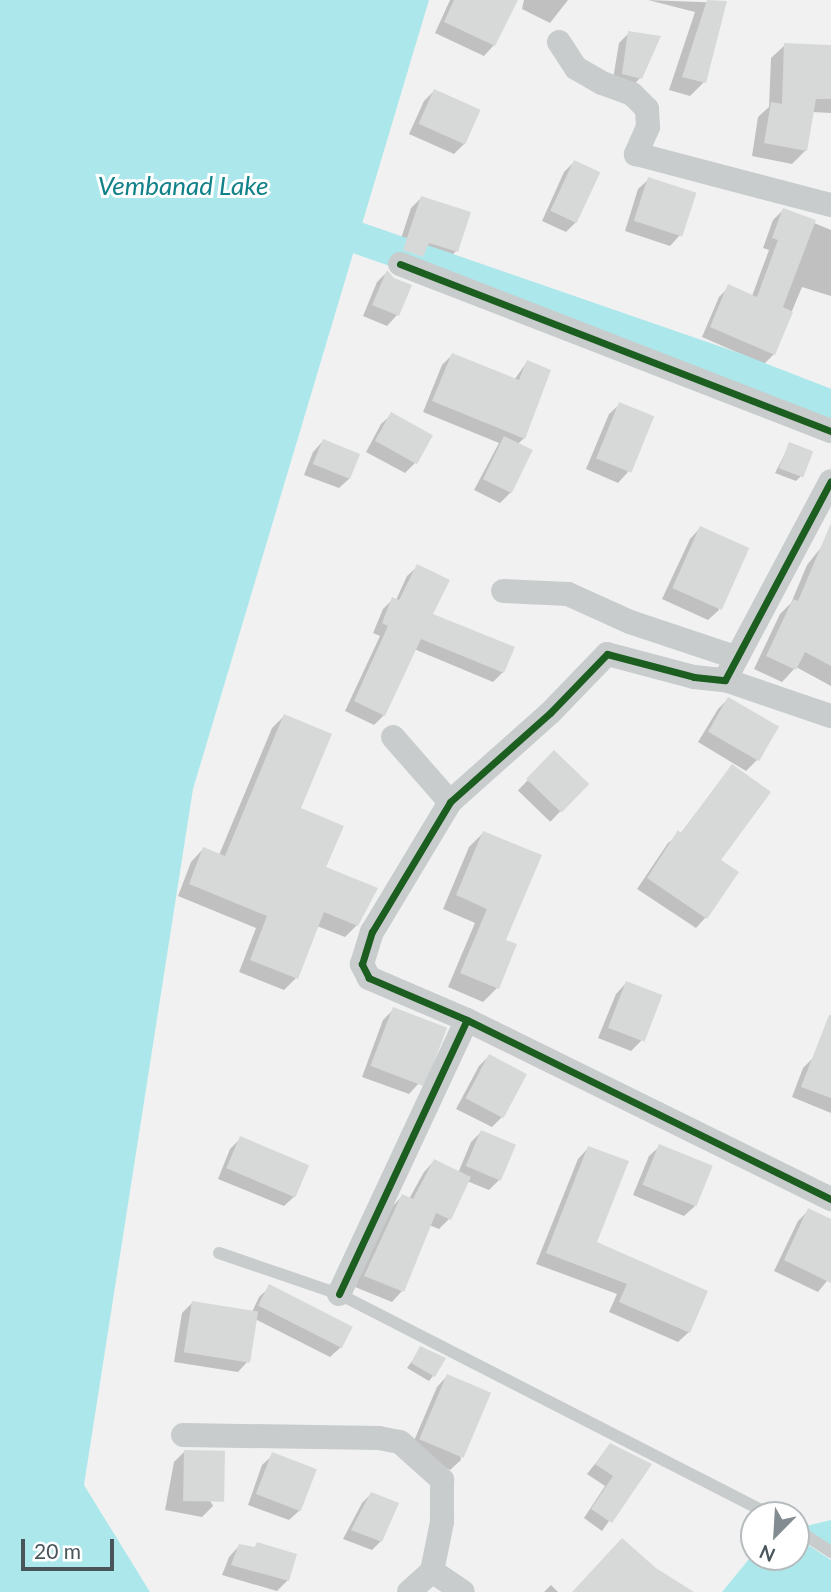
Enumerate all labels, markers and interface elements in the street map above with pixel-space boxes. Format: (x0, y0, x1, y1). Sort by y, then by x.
water label: Vembanad Lake (98, 170, 268, 202)
north arrow (740, 1501, 810, 1571)
scale bar (24, 1526, 117, 1570)
text: 20 m (34, 1538, 81, 1563)
text: N (756, 1540, 778, 1567)

